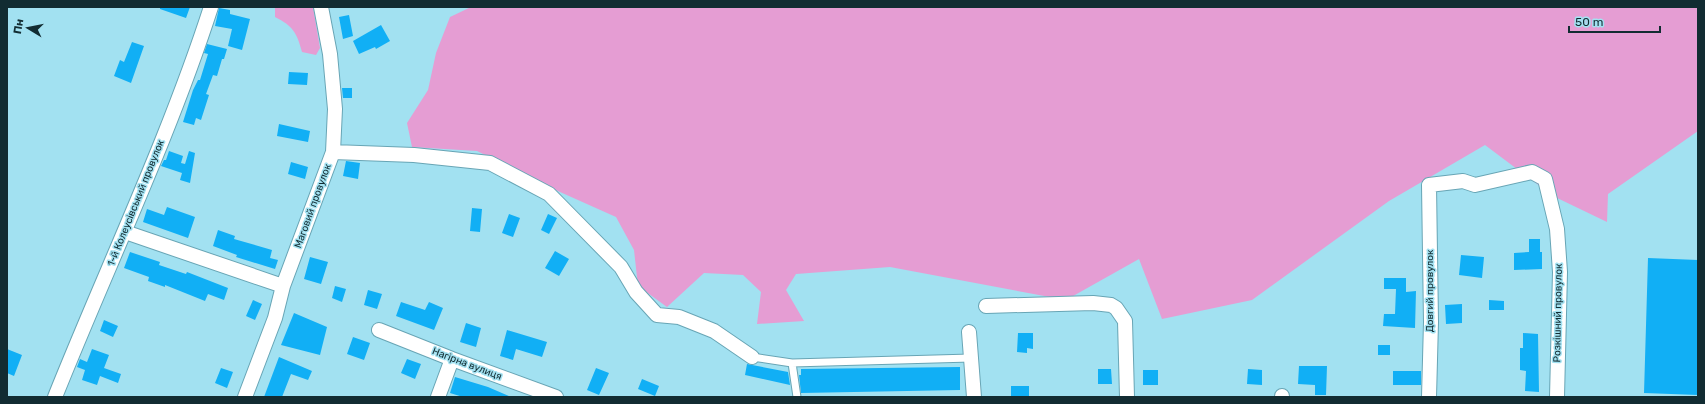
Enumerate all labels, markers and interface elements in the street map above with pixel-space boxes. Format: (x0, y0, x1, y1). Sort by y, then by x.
north arrow (8, 8, 48, 48)
scale bar (1569, 8, 1660, 34)
text: 50 m (1575, 15, 1603, 29)
text: Пн (11, 18, 26, 35)
street label: 1-й Колеусівський провулок (105, 137, 167, 268)
street label: Маговий провулок (292, 162, 334, 250)
street label: Довгий провулок (1424, 249, 1436, 332)
street label: Розкішний провулок (1551, 263, 1565, 363)
street label: Нагірна вулиця (430, 345, 504, 383)

